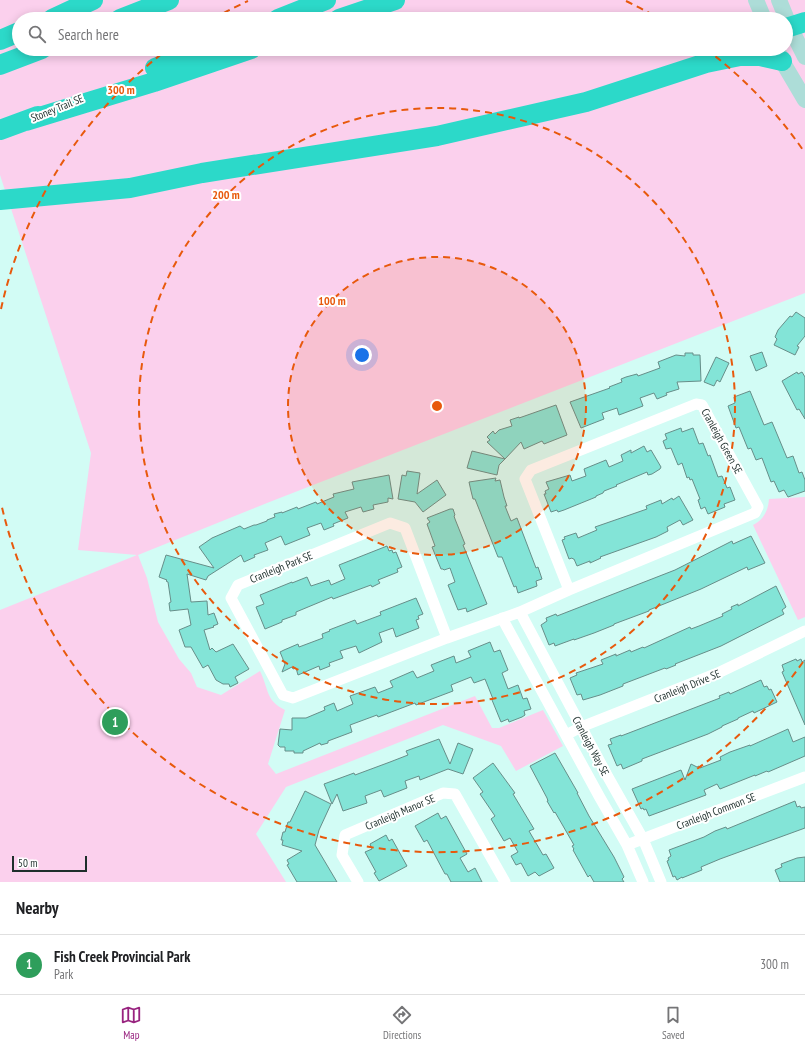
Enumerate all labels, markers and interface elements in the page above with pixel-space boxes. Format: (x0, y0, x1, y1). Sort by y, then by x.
search box (12, 12, 793, 56)
icon: search (26, 23, 48, 45)
text: Search here (58, 25, 119, 44)
text: 300 m (107, 82, 135, 97)
street label: Stoney Trail SE (29, 91, 86, 125)
text: 200 m (212, 187, 240, 202)
text: 100 m (318, 293, 346, 308)
your location (352, 345, 372, 365)
centre of rings (430, 399, 444, 413)
street label: Cranleigh Green SE (698, 406, 746, 476)
street label: Cranleigh Park SE (248, 548, 315, 586)
street label: Cranleigh Drive SE (652, 666, 722, 706)
pin: 1 (102, 707, 128, 737)
street label: Cranleigh Way SE (569, 714, 613, 778)
street label: Cranleigh Common SE (674, 789, 758, 833)
street label: Cranleigh Manor SE (363, 791, 437, 833)
scale bar (12, 854, 87, 873)
text: 50 m (18, 856, 37, 870)
text: Nearby (16, 897, 59, 919)
text: Fish Creek Provincial Park (54, 947, 190, 966)
text: 1 (26, 956, 32, 973)
text: 300 m (760, 956, 789, 973)
text: Park (54, 966, 73, 983)
tab: Map (120, 1004, 142, 1042)
tab: Directions (383, 1004, 421, 1042)
tab: Saved (662, 1004, 685, 1042)

